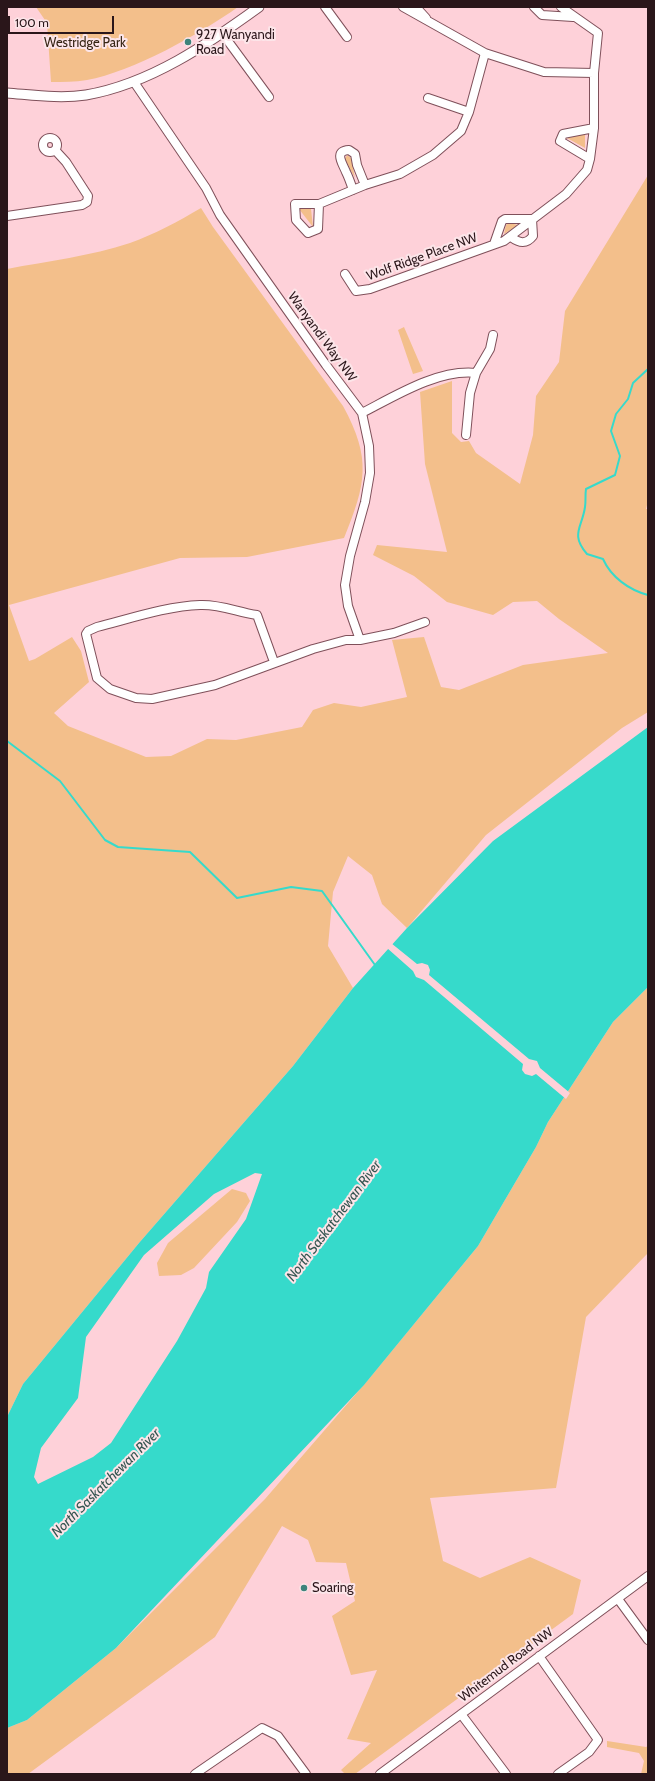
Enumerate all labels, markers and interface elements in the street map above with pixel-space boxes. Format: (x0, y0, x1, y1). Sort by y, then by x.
scale bar (10, 8, 116, 34)
text: 100 m (15, 15, 49, 30)
place label: 927 Wanyandi Road (196, 27, 275, 58)
park label: Westridge Park (44, 35, 126, 51)
marker: 927 Wanyandi Road (183, 37, 193, 47)
street label: Wolf Ridge Place NW (365, 230, 479, 284)
street label: Wanyandi Way NW (284, 289, 360, 385)
water label: North Saskatchewan River (283, 1157, 385, 1285)
water label: North Saskatchewan River (48, 1425, 164, 1541)
place label: Soaring (312, 1580, 354, 1596)
marker: Soaring (299, 1583, 309, 1593)
street label: Whitemud Road NW (456, 1624, 556, 1706)

